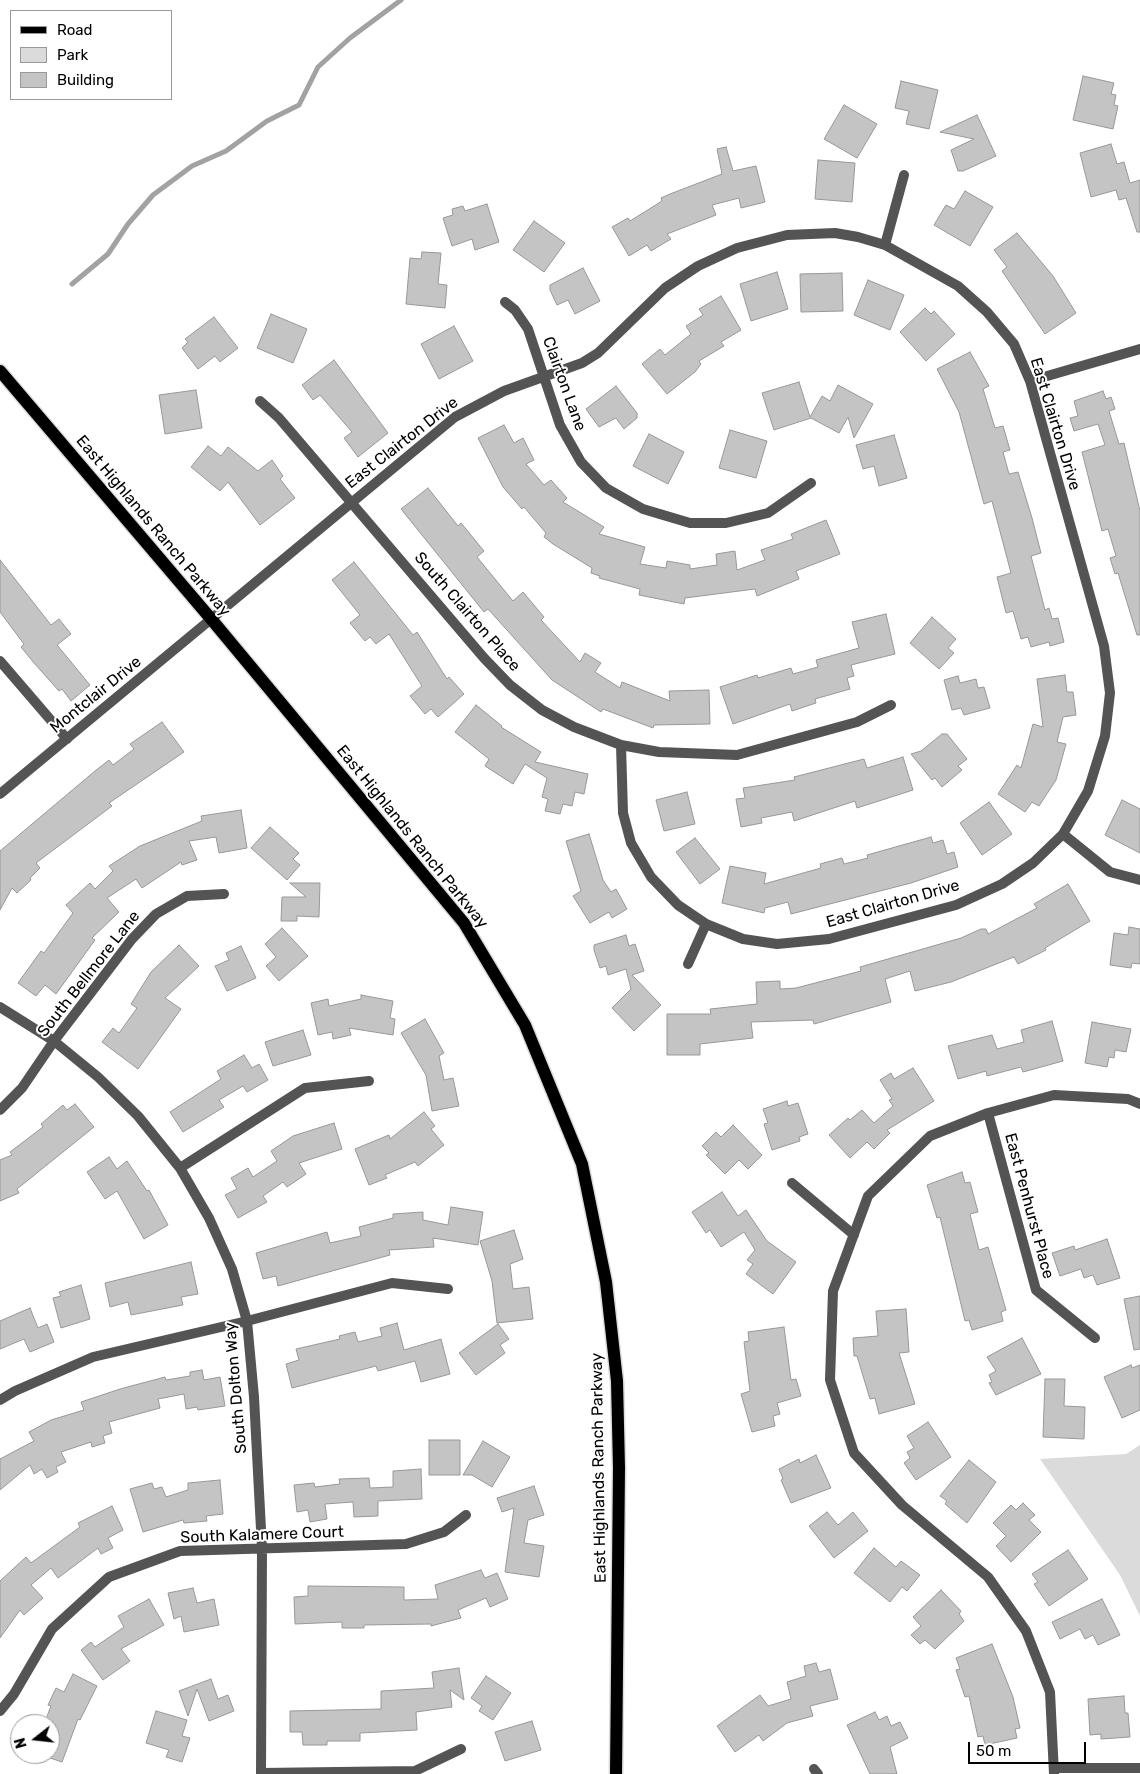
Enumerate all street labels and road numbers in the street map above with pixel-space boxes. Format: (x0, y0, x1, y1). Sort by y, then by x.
street label: Clairton Lane (538, 334, 590, 434)
street label: East Clairton Drive (1026, 355, 1084, 493)
street label: East Clairton Drive (342, 393, 462, 493)
street label: East Highlands Ranch Parkway (72, 432, 234, 620)
street label: South Clairton Place (410, 548, 524, 676)
street label: Montclair Drive (47, 652, 145, 738)
street label: East Highlands Ranch Parkway (332, 741, 492, 933)
street label: East Clairton Drive (824, 876, 962, 932)
street label: South Bellmore Lane (34, 907, 144, 1041)
street label: East Penhurst Place (1000, 1131, 1058, 1281)
street label: South Dolton Way (221, 1322, 251, 1454)
street label: East Highlands Ranch Parkway (587, 1353, 611, 1583)
street label: South Kalamere Court (180, 1523, 344, 1547)

